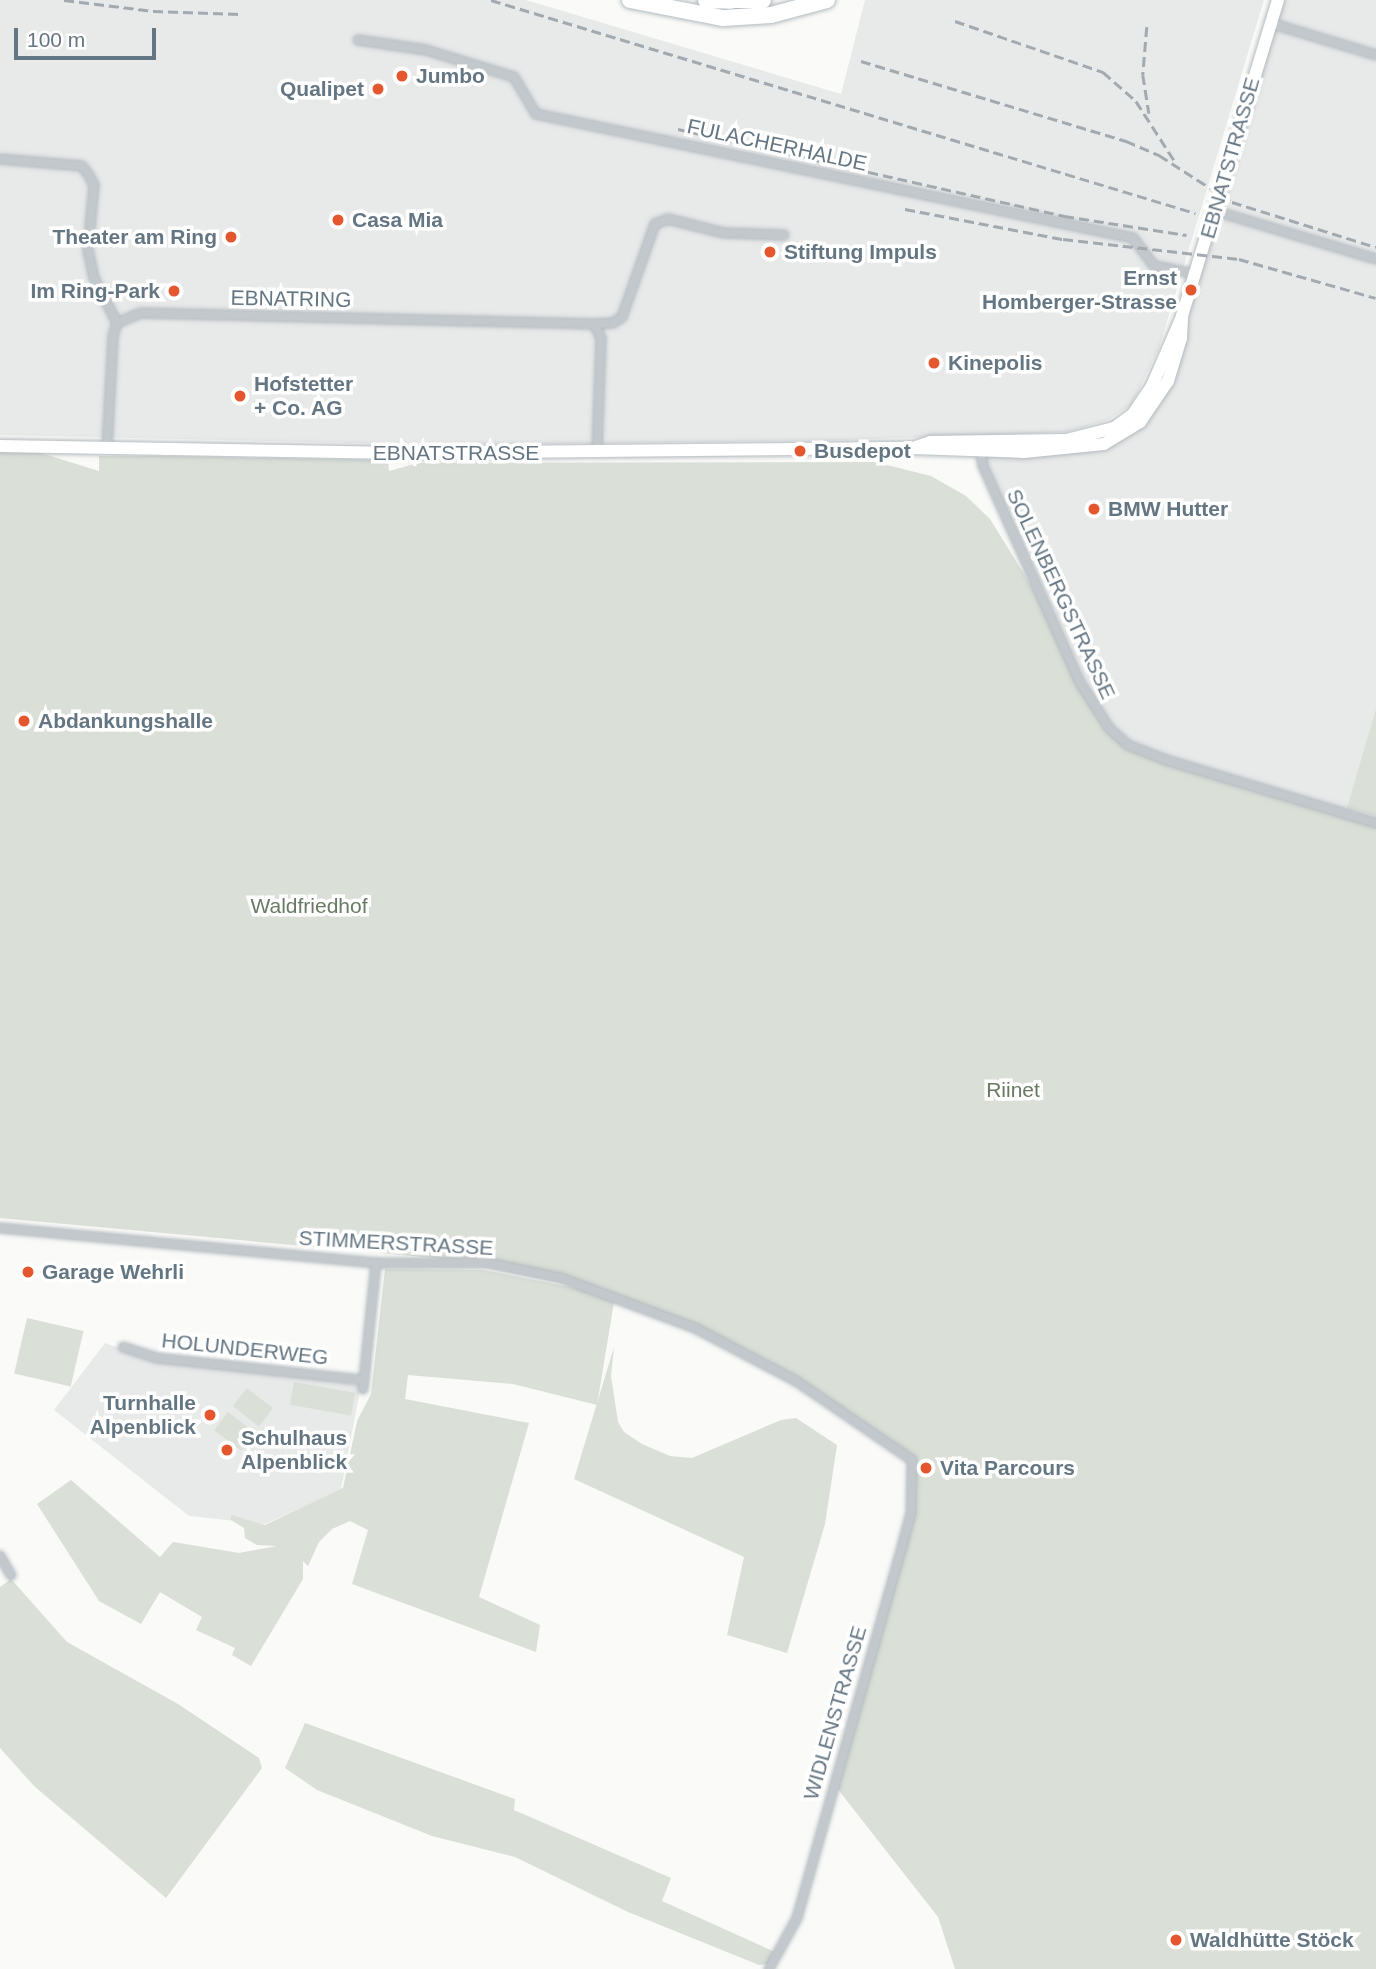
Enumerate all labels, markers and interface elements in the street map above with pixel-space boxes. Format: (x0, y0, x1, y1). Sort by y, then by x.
scale bar (18, 14, 159, 58)
text: 100 m (27, 28, 85, 51)
place label: Jumbo (416, 63, 485, 89)
marker: Jumbo (394, 68, 410, 84)
street label: EBNATSTRASSE (1195, 75, 1265, 241)
place label: Qualipet (280, 76, 364, 102)
marker: Qualipet (370, 81, 386, 97)
street label: FULACHERHALDE (685, 114, 869, 176)
place label: Casa Mia (352, 207, 443, 233)
marker: Casa Mia (330, 212, 346, 228)
place label: Theater am Ring (52, 224, 217, 250)
marker: Theater am Ring (223, 229, 239, 245)
place label: Stiftung Impuls (784, 239, 937, 265)
marker: Stiftung Impuls (762, 244, 778, 260)
place label: Ernst Homberger-Strasse (982, 265, 1177, 315)
place label: Im Ring-Park (30, 278, 160, 304)
marker: Ernst Homberger-Strasse (1183, 282, 1199, 298)
marker: Im Ring-Park (166, 283, 182, 299)
street label: EBNATRING (230, 285, 352, 313)
place label: Kinepolis (948, 350, 1043, 376)
marker: Kinepolis (926, 355, 942, 371)
place label: Hofstetter + Co. AG (254, 371, 353, 421)
marker: Hofstetter + Co. AG (232, 388, 248, 404)
place label: Busdepot (814, 438, 911, 464)
street label: EBNATSTRASSE (373, 440, 539, 466)
marker: Busdepot (792, 443, 808, 459)
street label: SOLENBERGSTRASSE (1001, 485, 1121, 703)
place label: BMW Hutter (1108, 496, 1228, 522)
marker: BMW Hutter (1086, 501, 1102, 517)
place label: Abdankungshalle (38, 708, 213, 734)
marker: Abdankungshalle (16, 713, 32, 729)
park label: Waldfriedhof (250, 893, 368, 919)
park label: Riinet (986, 1077, 1040, 1103)
street label: STIMMERSTRASSE (298, 1225, 494, 1261)
place label: Garage Wehrli (42, 1259, 184, 1285)
marker: Garage Wehrli (20, 1264, 36, 1280)
street label: HOLUNDERWEG (160, 1328, 330, 1370)
place label: Turnhalle Alpenblick (90, 1390, 196, 1440)
marker: Turnhalle Alpenblick (202, 1407, 218, 1423)
place label: Schulhaus Alpenblick (241, 1425, 347, 1475)
marker: Schulhaus Alpenblick (219, 1442, 235, 1458)
place label: Vita Parcours (940, 1455, 1075, 1481)
marker: Vita Parcours (918, 1460, 934, 1476)
street label: WIDLENSTRASSE (798, 1623, 872, 1803)
place label: Waldhütte Stöck (1190, 1927, 1354, 1953)
marker: Waldhütte Stöck (1168, 1932, 1184, 1948)

